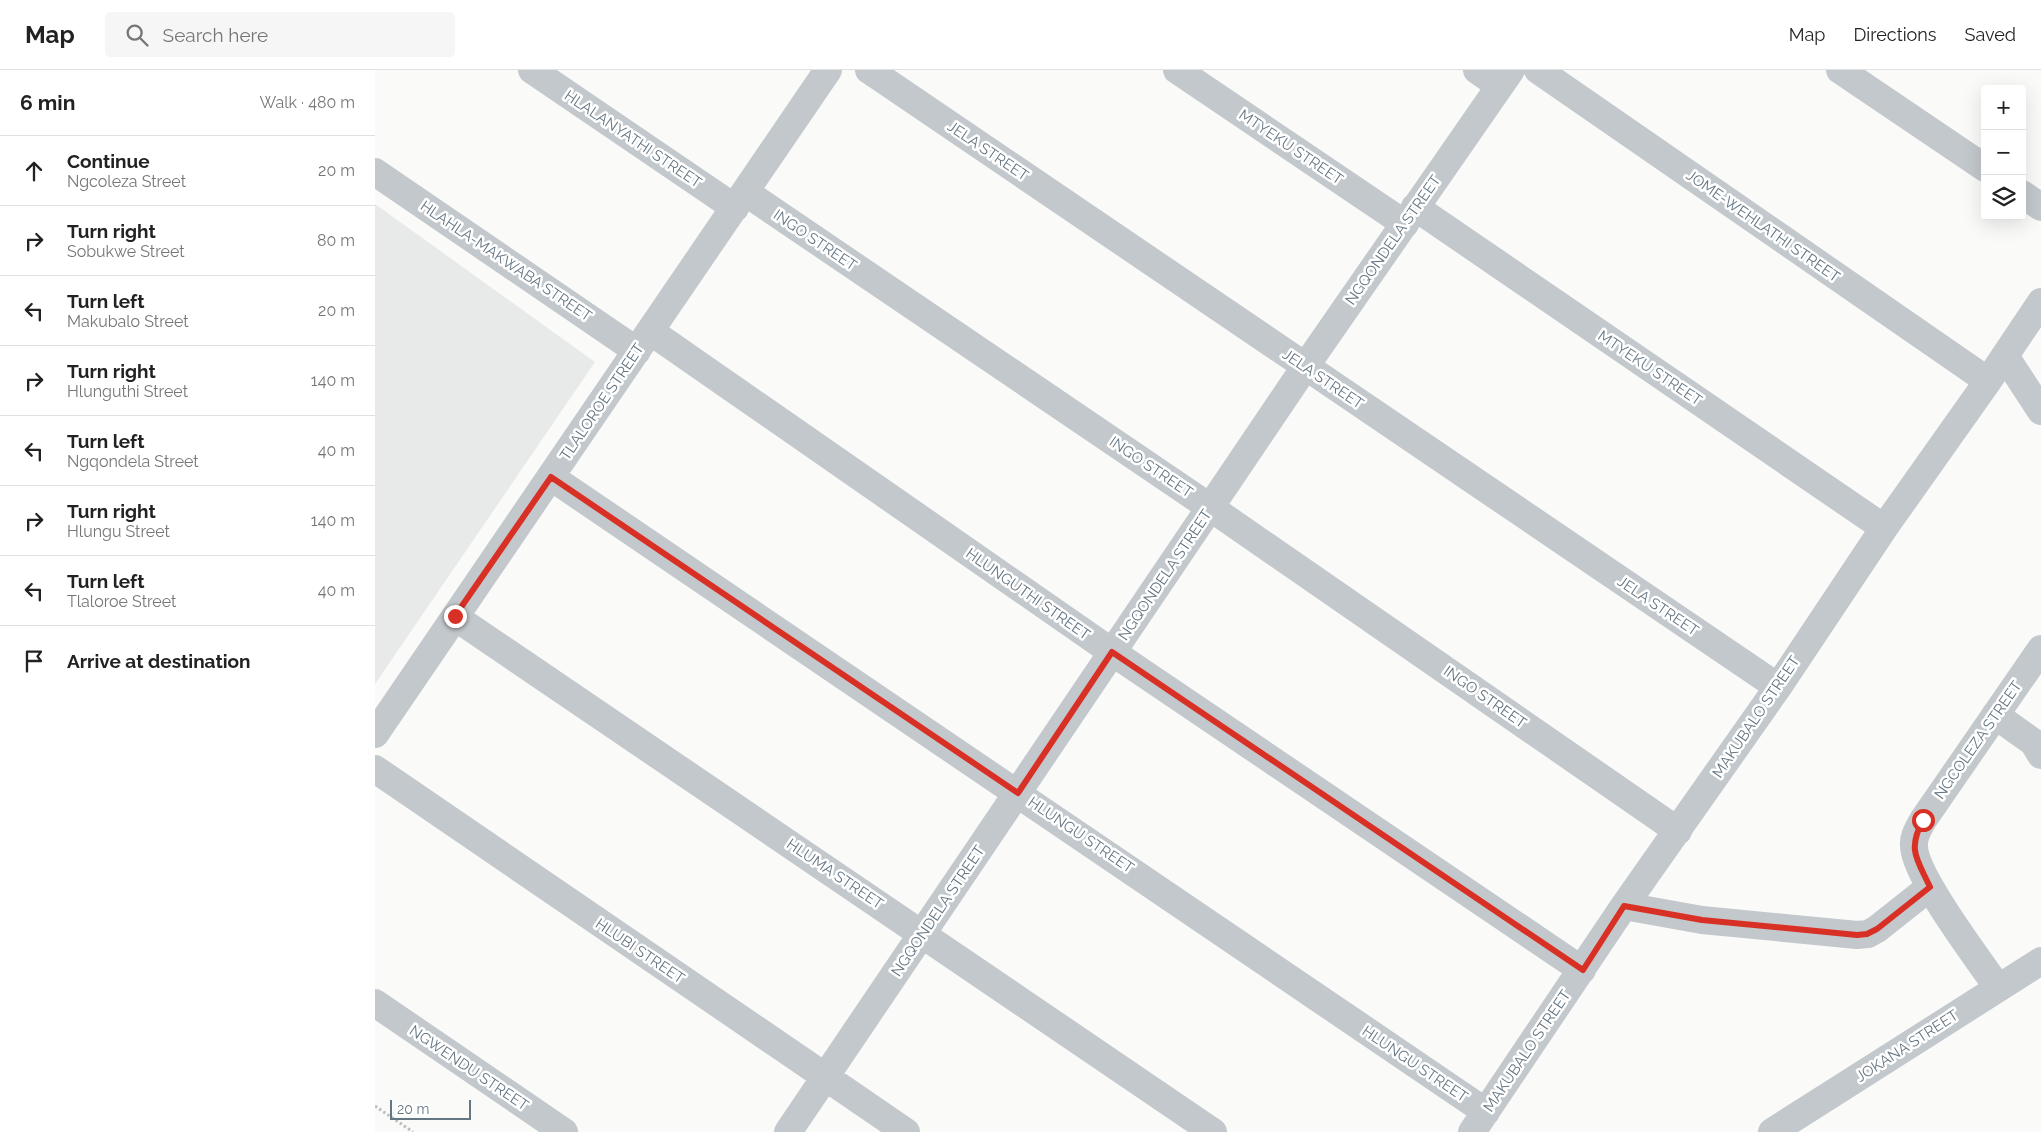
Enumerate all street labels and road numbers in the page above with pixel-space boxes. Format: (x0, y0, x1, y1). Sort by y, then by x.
street label: HLALANYATHI STREET (561, 86, 705, 192)
street label: MTYEKU STREET (1236, 106, 1346, 188)
street label: JELA STREET (944, 117, 1032, 185)
street label: JOME-WEHLATHI STREET (1683, 166, 1843, 286)
street label: NGQONDELA STREET (1341, 172, 1445, 308)
street label: HLAHLA-MAKWABA STREET (417, 197, 595, 325)
street label: INGO STREET (770, 206, 860, 274)
street label: MTYEKU STREET (1595, 327, 1705, 409)
street label: TLALOROE STREET (556, 340, 648, 464)
street label: JELA STREET (1279, 345, 1367, 413)
street label: INGO STREET (1106, 433, 1196, 501)
street label: NGQONDELA STREET (1114, 506, 1216, 644)
street label: HLUNGUTHI STREET (962, 544, 1094, 644)
street label: JELA STREET (1614, 572, 1702, 640)
street label: MAKUBALO STREET (1709, 653, 1803, 781)
street label: INGO STREET (1440, 662, 1530, 732)
street label: NGCOLEZA STREET (1930, 677, 2026, 803)
street label: HLUNGU STREET (1025, 793, 1137, 877)
street label: HLUMA STREET (783, 835, 887, 913)
street label: NGQONDELA STREET (887, 842, 989, 980)
street label: HLUBI STREET (592, 915, 688, 987)
street label: MAKUBALO STREET (1480, 987, 1574, 1115)
street label: JOKANA STREET (1852, 1006, 1962, 1086)
street label: NGWENDU STREET (406, 1021, 532, 1115)
street label: HLUNGU STREET (1359, 1022, 1471, 1106)

